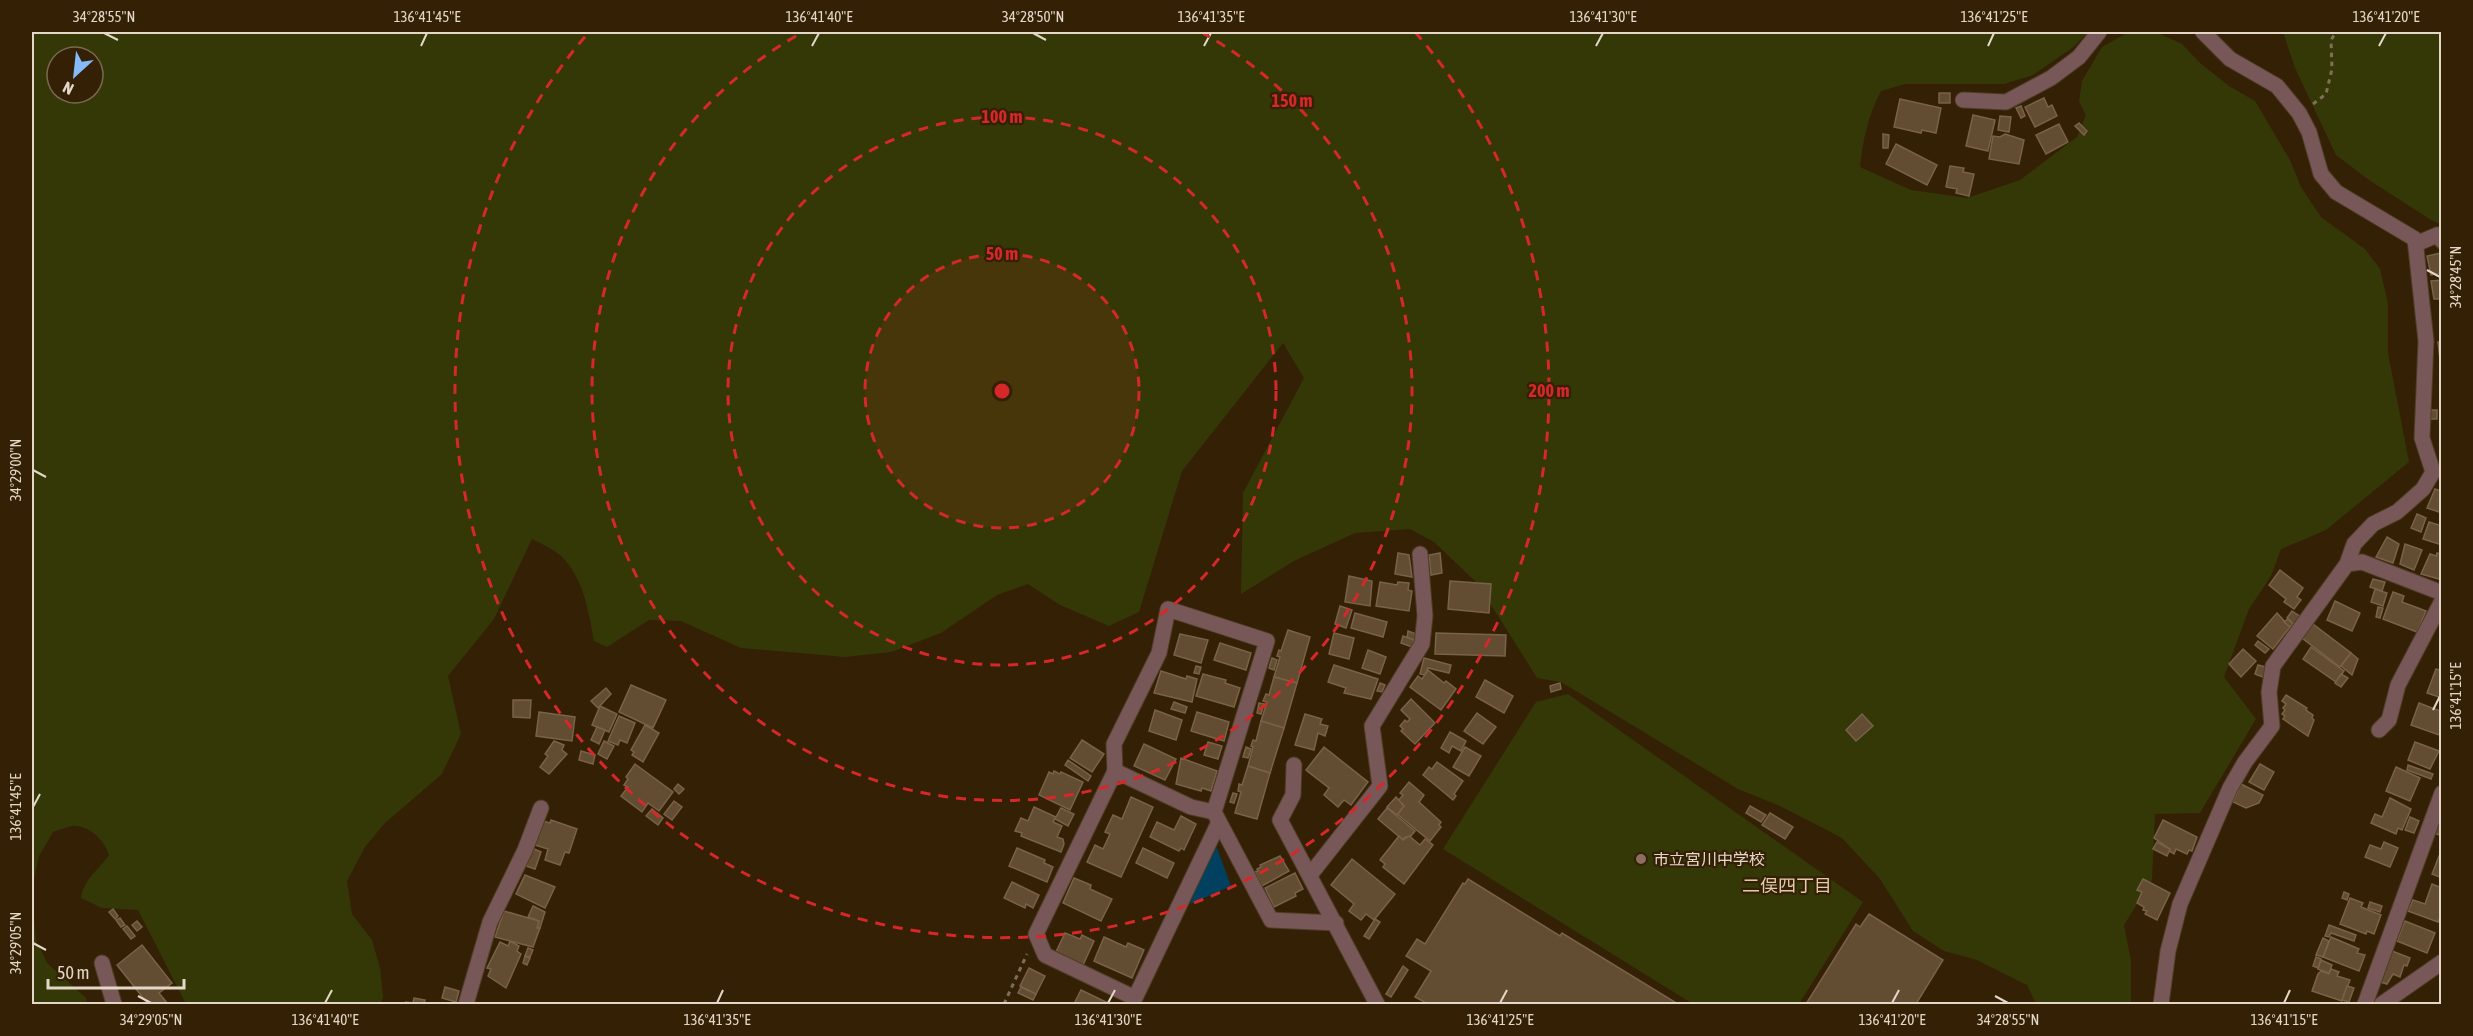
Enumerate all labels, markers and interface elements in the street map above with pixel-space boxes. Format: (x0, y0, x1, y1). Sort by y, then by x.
text: 34°28'55"N (73, 8, 135, 25)
text: 136°41'45"E (393, 8, 461, 25)
text: 136°41'40"E (785, 8, 853, 25)
text: 34°28'50"N (1002, 8, 1064, 25)
text: 136°41'35"E (1177, 8, 1245, 25)
text: 136°41'30"E (1569, 8, 1637, 25)
text: 136°41'25"E (1960, 8, 2028, 25)
text: 136°41'20"E (2352, 8, 2420, 25)
north arrow (45, 45, 105, 105)
text: N (60, 78, 76, 99)
text: 150 m (1272, 90, 1312, 111)
text: 100 m (982, 106, 1022, 127)
text: 50 m (986, 243, 1018, 264)
text: 34°28'45"N (2447, 246, 2464, 308)
text: 200 m (1529, 380, 1569, 401)
centre of rings (992, 381, 1012, 401)
text: 34°29'00"N (7, 439, 24, 501)
text: 136°41'15"E (2447, 662, 2464, 730)
text: 136°41'45"E (7, 773, 24, 841)
place label: 市立宮川中学校 (1653, 850, 1765, 868)
marker: 市立宮川中学校 (1634, 852, 1648, 866)
district label: 二俣四丁目 (1742, 875, 1832, 896)
text: 34°29'05"N (7, 912, 24, 974)
scale bar (48, 952, 184, 990)
text: 50 m (57, 962, 89, 983)
text: 34°29'05"N (120, 1011, 182, 1028)
text: 136°41'40"E (291, 1011, 359, 1028)
text: 136°41'35"E (683, 1011, 751, 1028)
text: 136°41'30"E (1074, 1011, 1142, 1028)
text: 136°41'25"E (1466, 1011, 1534, 1028)
text: 136°41'20"E (1858, 1011, 1926, 1028)
text: 34°28'55"N (1977, 1011, 2039, 1028)
text: 136°41'15"E (2250, 1011, 2318, 1028)

